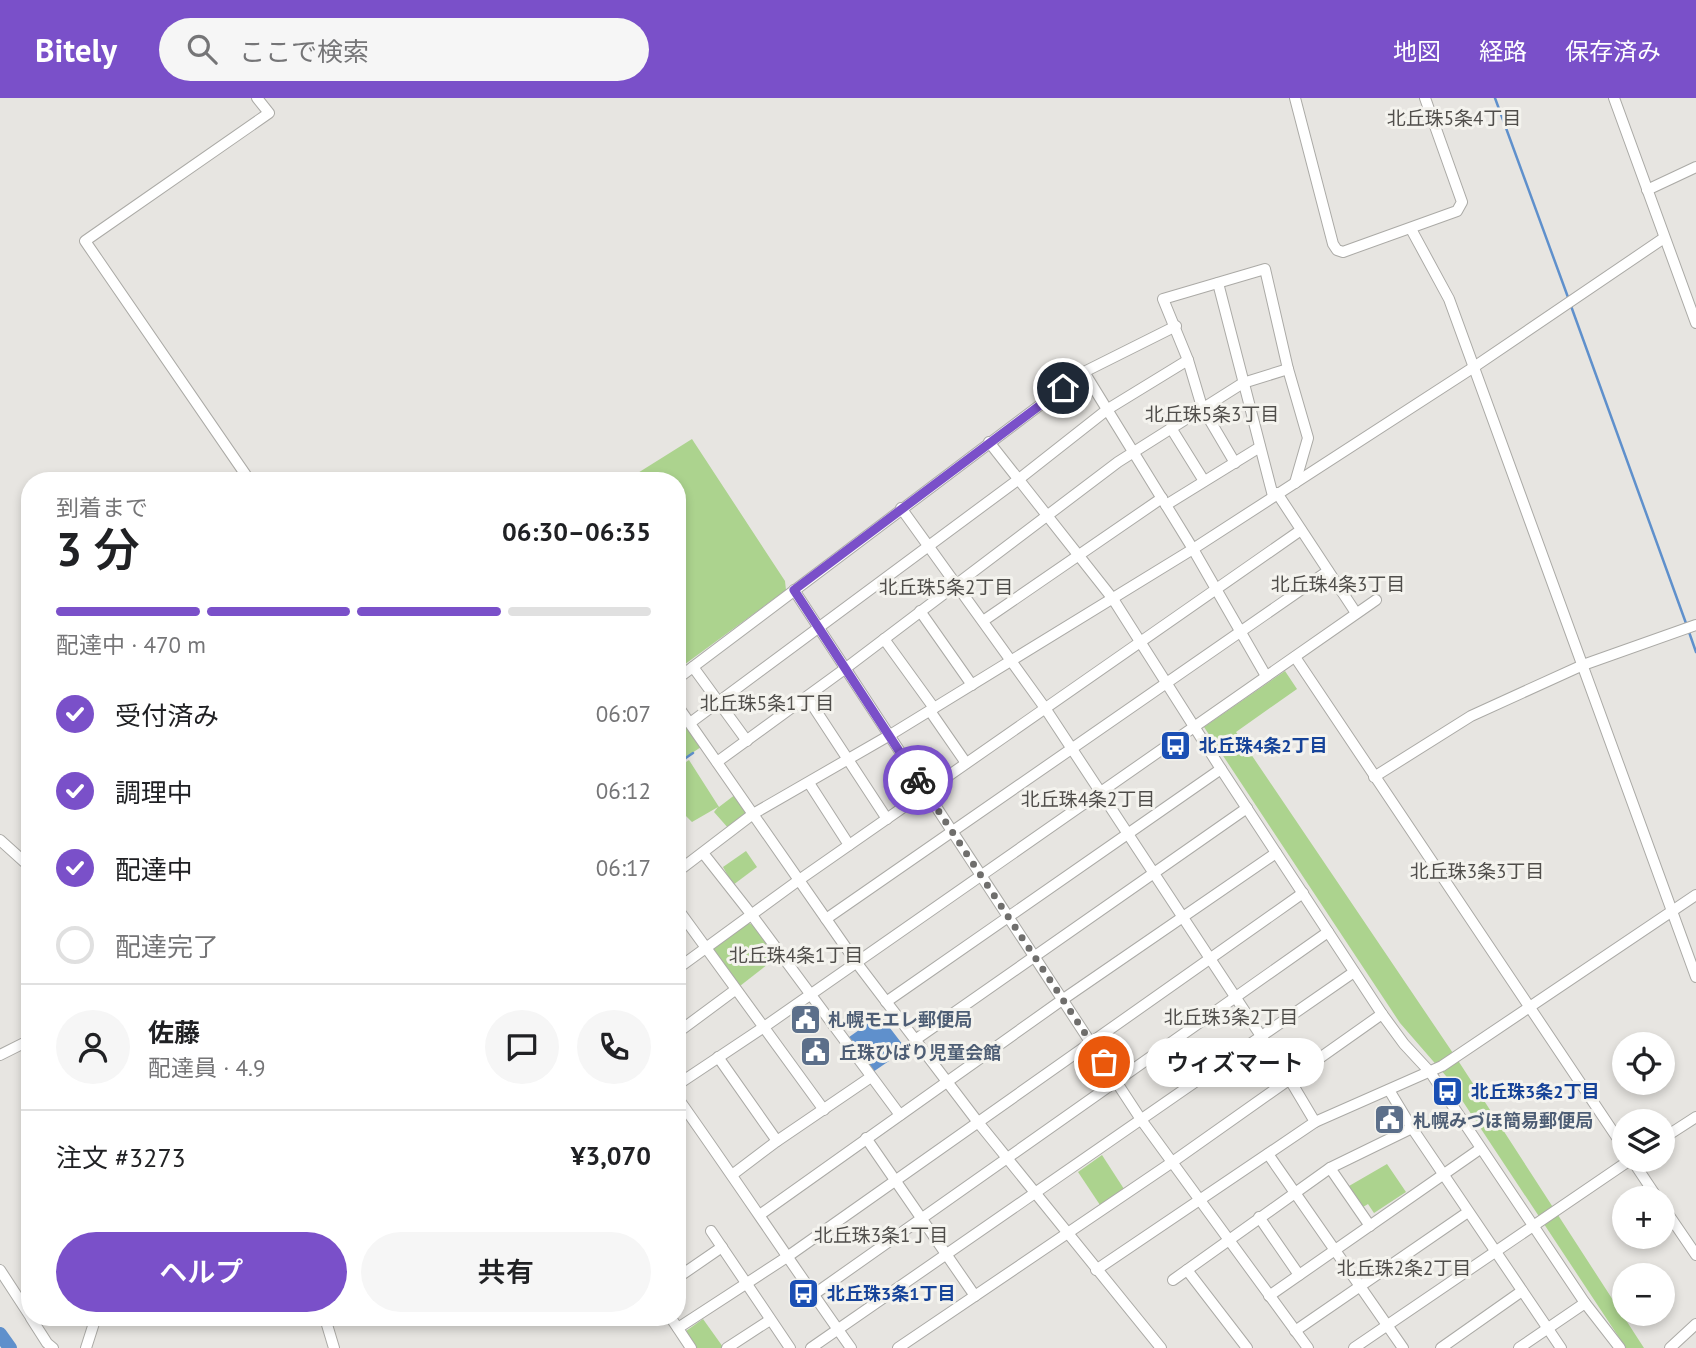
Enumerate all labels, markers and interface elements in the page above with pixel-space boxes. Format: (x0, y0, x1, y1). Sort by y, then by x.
search box (159, 18, 649, 81)
text: Bitely (35, 28, 117, 71)
icon: search (183, 30, 221, 68)
text: ここで検索 (239, 35, 369, 68)
text: 地図 (1393, 36, 1441, 67)
text: 経路 (1479, 36, 1527, 67)
text: 保存済み (1565, 36, 1661, 67)
district label: 北丘珠5条4丁目 (1387, 106, 1521, 130)
pin (1033, 358, 1093, 418)
icon: home (1044, 369, 1082, 407)
district label: 北丘珠5条3丁目 (1145, 402, 1279, 426)
text: 到着まで (56, 493, 148, 522)
text: 06:30–06:35 (502, 515, 651, 548)
text: 3 分 (56, 519, 140, 579)
district label: 北丘珠4条3丁目 (1271, 572, 1405, 596)
district label: 北丘珠5条2丁目 (879, 575, 1013, 599)
text: 配達中 · 470 m (56, 630, 206, 659)
district label: 北丘珠5条1丁目 (700, 691, 834, 715)
icon: check (56, 695, 94, 733)
text: 受付済み (115, 699, 219, 732)
text: 06:07 (596, 699, 651, 728)
bus stop icon: 北丘珠4条2丁目 (1159, 728, 1193, 762)
place label: 北丘珠4条2丁目 (1199, 734, 1327, 757)
courier (883, 745, 953, 815)
icon: bike (899, 761, 937, 799)
icon: check (56, 772, 94, 810)
text: 調理中 (115, 776, 193, 809)
text: 06:12 (596, 776, 651, 805)
district label: 北丘珠4条2丁目 (1021, 787, 1155, 811)
icon: check (56, 849, 94, 887)
text: 配達中 (115, 853, 193, 886)
text: 06:17 (596, 853, 651, 882)
district label: 北丘珠3条3丁目 (1410, 859, 1544, 883)
text: 配達完了 (115, 930, 219, 963)
district label: 北丘珠4条1丁目 (729, 943, 863, 967)
public building icon: 札幌モエレ郵便局 (788, 1002, 822, 1036)
district label: 北丘珠3条2丁目 (1164, 1005, 1298, 1029)
place label: 札幌モエレ郵便局 (828, 1008, 972, 1031)
button: person (56, 1010, 130, 1084)
button: chat (485, 1010, 559, 1084)
button: phone (577, 1010, 651, 1084)
text: 佐藤 (148, 1016, 200, 1049)
pin (1074, 1032, 1134, 1092)
map controls (1612, 1032, 1675, 1326)
button: locate (1612, 1032, 1675, 1095)
public building icon: 丘珠ひばり児童会館 (799, 1035, 833, 1069)
callout: ウィズマート (1146, 1038, 1324, 1086)
place label: 丘珠ひばり児童会館 (839, 1041, 1001, 1064)
icon: bag (1085, 1043, 1123, 1081)
text: ウィズマート (1166, 1048, 1304, 1077)
text: 配達員 · 4.9 (148, 1053, 265, 1082)
bus stop icon: 北丘珠3条2丁目 (1431, 1074, 1465, 1108)
place label: 北丘珠3条2丁目 (1471, 1080, 1599, 1103)
public building icon: 札幌みづほ簡易郵便局 (1373, 1103, 1407, 1137)
place label: 札幌みづほ簡易郵便局 (1413, 1109, 1593, 1132)
button: layers (1612, 1109, 1675, 1172)
text: ¥3,070 (571, 1139, 651, 1172)
text: 注文 #3273 (56, 1141, 186, 1174)
button: + (1612, 1186, 1675, 1249)
district label: 北丘珠3条1丁目 (814, 1223, 948, 1247)
button: ヘルプ (56, 1232, 347, 1312)
button: 共有 (361, 1232, 651, 1312)
district label: 北丘珠2条2丁目 (1337, 1256, 1471, 1280)
button: − (1612, 1263, 1675, 1326)
bus stop icon: 北丘珠3条1丁目 (787, 1276, 821, 1310)
place label: 北丘珠3条1丁目 (827, 1282, 955, 1305)

